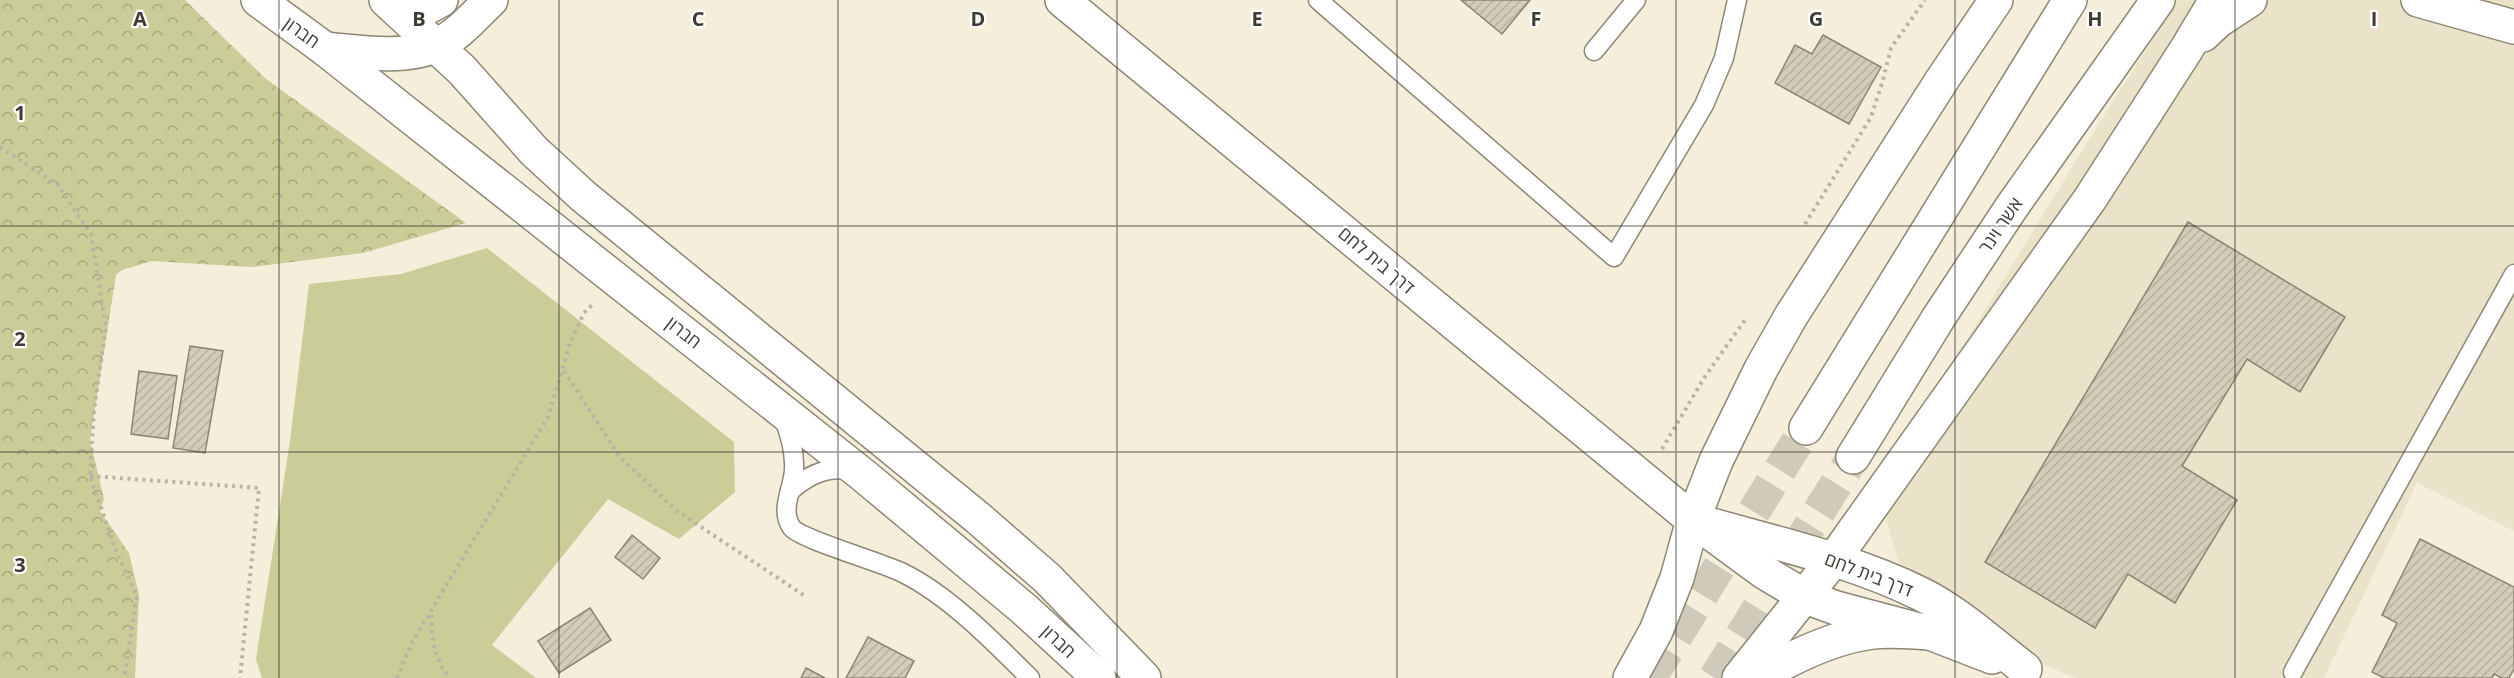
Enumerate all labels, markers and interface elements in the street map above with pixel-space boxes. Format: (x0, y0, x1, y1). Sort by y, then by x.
text: A (133, 5, 147, 32)
text: B (412, 5, 426, 32)
text: C (692, 5, 705, 32)
text: D (971, 5, 985, 32)
text: E (1251, 5, 1263, 32)
text: F (1531, 5, 1541, 32)
text: G (1809, 5, 1823, 32)
text: H (2087, 5, 2103, 32)
text: I (2371, 5, 2377, 32)
street label: חברון (279, 11, 325, 53)
text: 1 (14, 99, 26, 126)
street label: אשר וינר (1973, 192, 2027, 258)
street label: דרך בית לחם (1334, 221, 1420, 299)
street label: חברון (661, 311, 707, 353)
text: 2 (14, 325, 26, 352)
street label: דרך בית לחם (1821, 546, 1917, 602)
text: 3 (14, 551, 26, 578)
street label: חברון (1037, 619, 1081, 663)

